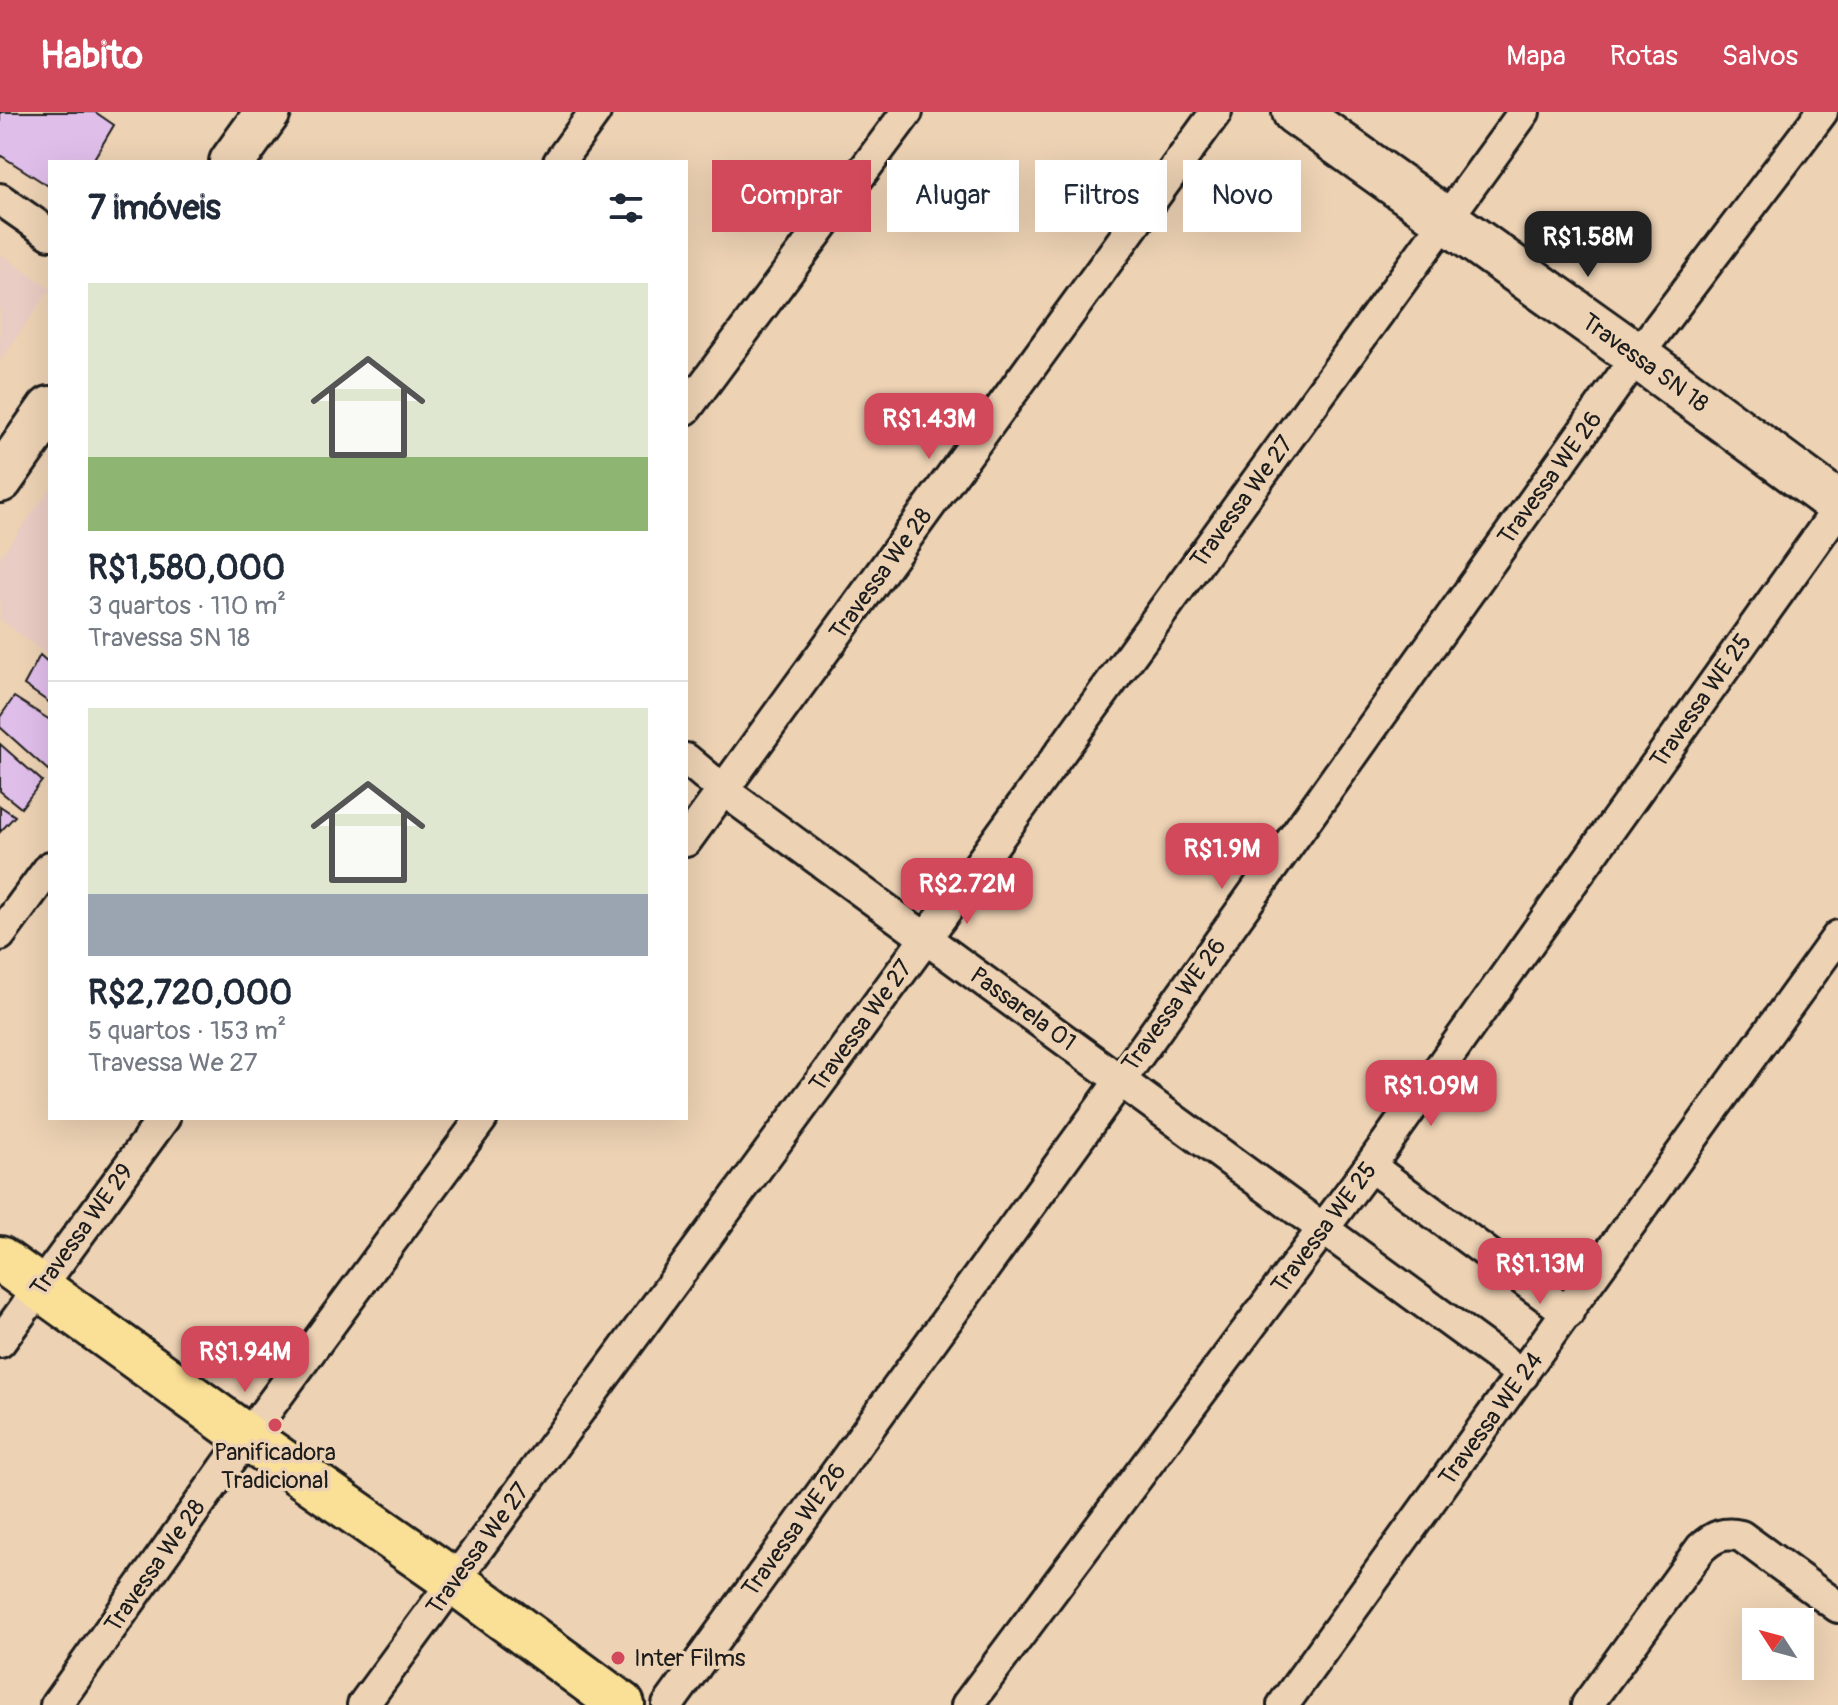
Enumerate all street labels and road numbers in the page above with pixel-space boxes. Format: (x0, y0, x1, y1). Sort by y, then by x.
street label: Travessa SN 18 (1576, 307, 1714, 419)
street label: Travessa WE 26 (1492, 405, 1608, 551)
street label: Travessa We 27 (1184, 430, 1300, 574)
street label: Travessa We 28 (823, 502, 939, 646)
street label: Travessa WE 25 (1644, 628, 1758, 774)
street label: Travessa WE 26 (1116, 932, 1232, 1078)
street label: Travessa We 27 (803, 954, 919, 1098)
street label: Passarela 01 (964, 961, 1082, 1057)
street label: Travessa WE 25 (1265, 1156, 1383, 1300)
street label: Travessa WE 29 (24, 1158, 140, 1302)
street label: Travessa WE 24 (1433, 1346, 1549, 1492)
street label: Travessa WE 26 (736, 1457, 852, 1603)
street label: Travessa We 27 (420, 1477, 536, 1621)
street label: Travessa We 28 (98, 1494, 212, 1638)

